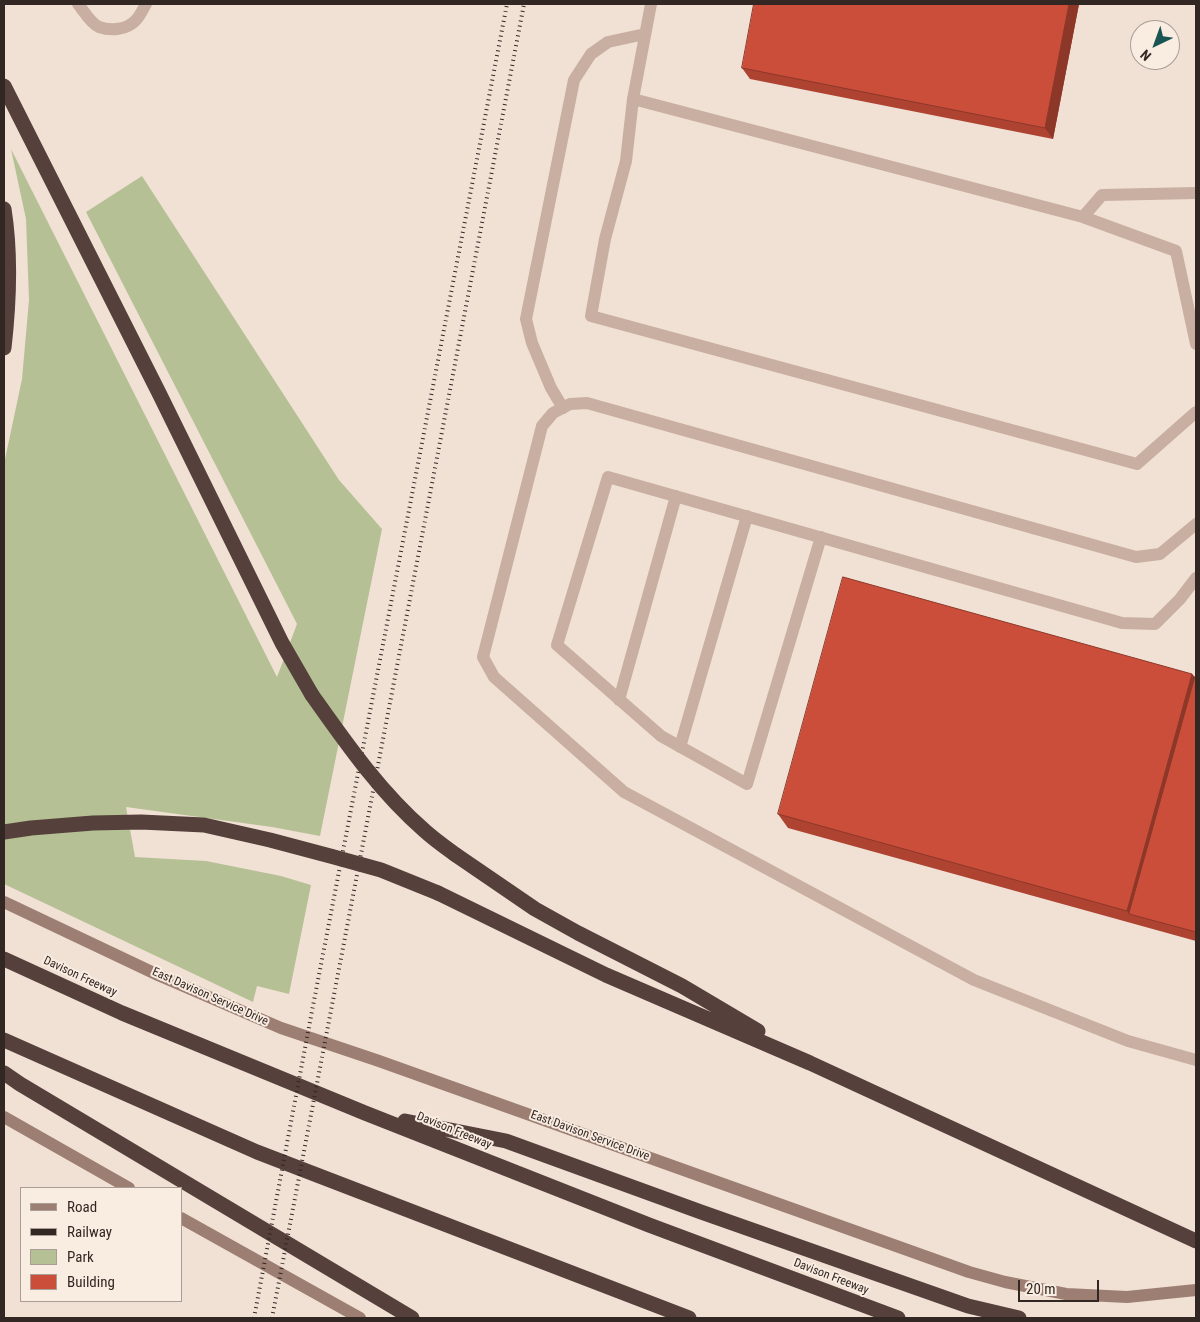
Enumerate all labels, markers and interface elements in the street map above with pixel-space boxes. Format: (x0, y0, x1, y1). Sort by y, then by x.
north arrow (1130, 20, 1180, 70)
text: N (1137, 47, 1154, 64)
street label: Davison Freeway (41, 954, 119, 1000)
street label: East Davison Service Drive (150, 965, 270, 1029)
street label: East Davison Service Drive (529, 1108, 651, 1164)
street label: Davison Freeway (415, 1109, 493, 1153)
legend (20, 1187, 182, 1302)
text: Road (67, 1198, 97, 1216)
text: Railway (67, 1223, 112, 1241)
text: Park (67, 1248, 94, 1266)
street label: Davison Freeway (791, 1256, 871, 1298)
scale bar (1020, 1270, 1101, 1302)
text: Building (67, 1273, 115, 1291)
text: 20 m (1026, 1280, 1056, 1298)

